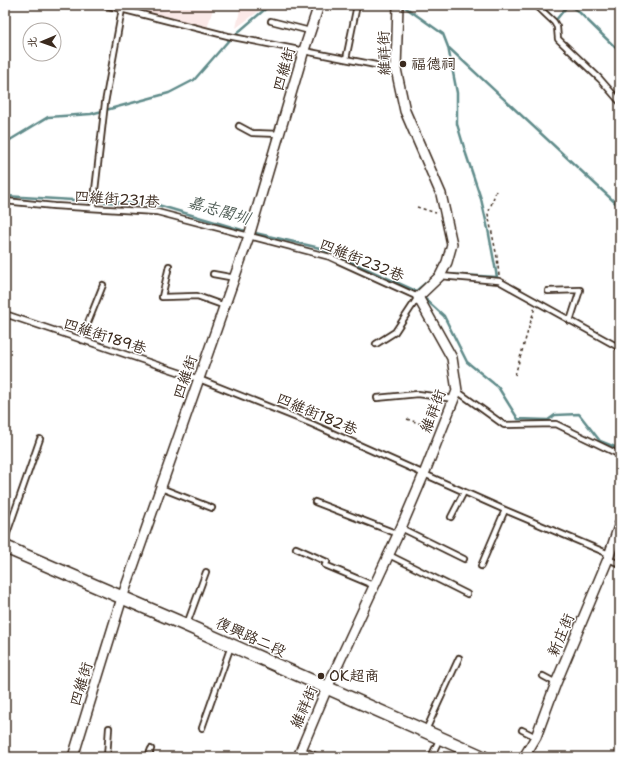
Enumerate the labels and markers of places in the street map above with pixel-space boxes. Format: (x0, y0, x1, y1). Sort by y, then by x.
place label: 福德祠 (411, 54, 456, 74)
marker: 福德祠 (398, 59, 408, 69)
place label: OK超商 (329, 666, 380, 686)
marker: OK超商 (316, 671, 326, 681)

